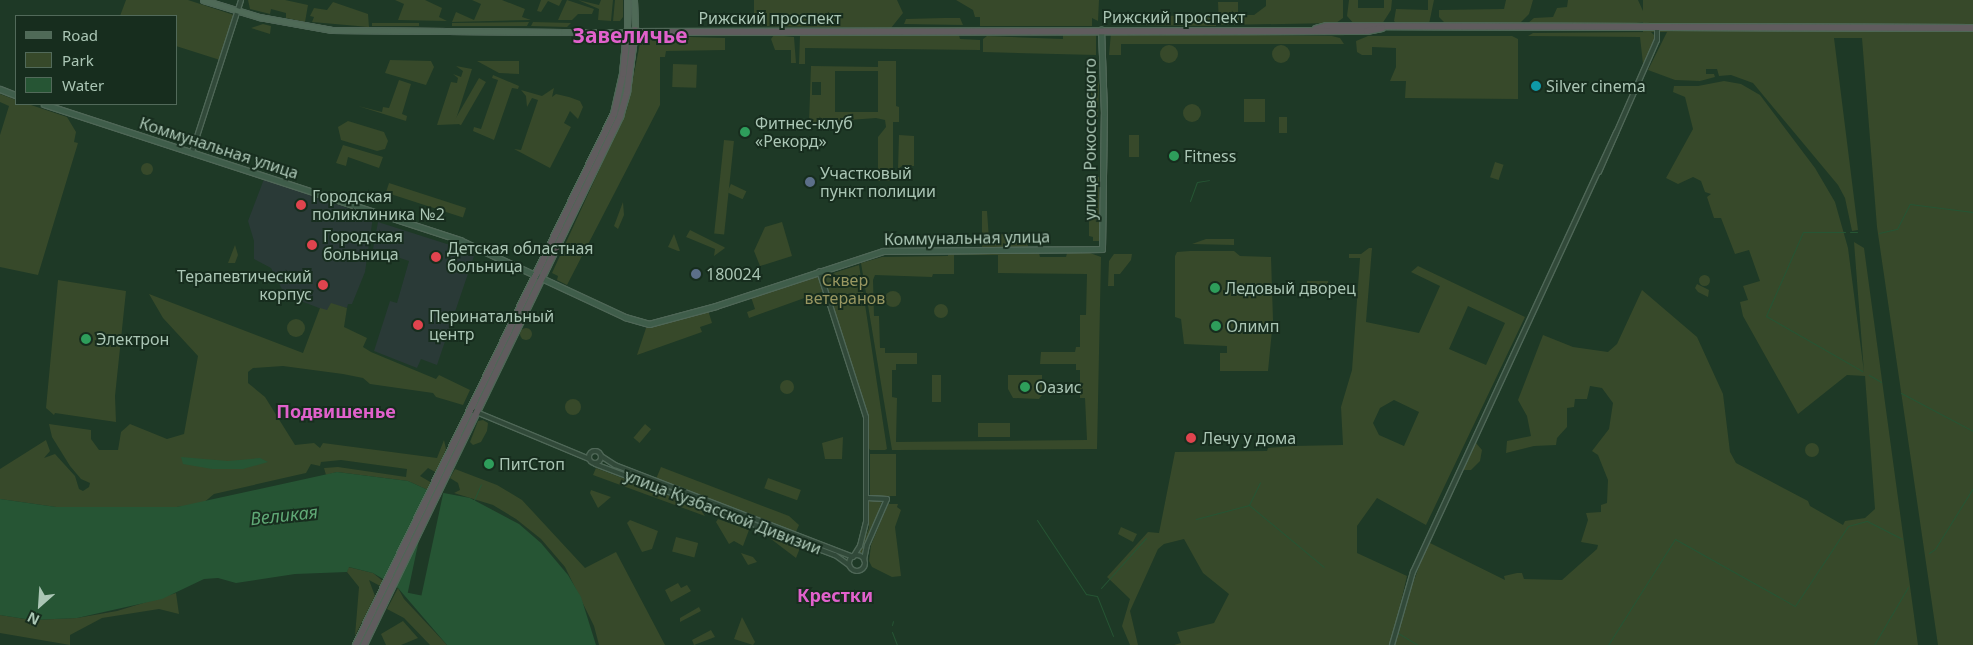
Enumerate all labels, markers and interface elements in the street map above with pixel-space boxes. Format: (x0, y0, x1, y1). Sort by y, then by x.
street label: Рижский проспект (1102, 7, 1246, 27)
street label: Рижский проспект (698, 8, 842, 28)
legend (15, 15, 178, 105)
district label: Завеличье (572, 22, 688, 48)
text: Road (62, 25, 98, 45)
text: Park (62, 50, 94, 70)
street label: улица Рокоссовского (1080, 58, 1100, 220)
text: Water (62, 75, 104, 95)
place label: Silver cinema (1546, 76, 1646, 96)
marker: Silver cinema (1530, 80, 1542, 92)
street label: Коммунальная улица (137, 113, 301, 183)
place label: Фитнес-клуб «Рекорд» (755, 113, 853, 151)
marker: Фитнес-клуб «Рекорд» (739, 126, 751, 138)
place label: Fitness (1184, 146, 1236, 166)
marker: Fitness (1168, 150, 1180, 162)
place label: Участковый пункт полиции (820, 163, 936, 201)
marker: Участковый пункт полиции (804, 176, 816, 188)
place label: Городская поликлиника №2 (312, 186, 445, 224)
marker: Городская поликлиника №2 (294, 198, 308, 212)
place label: Городская больница (323, 226, 403, 264)
street label: Коммунальная улица (884, 227, 1050, 249)
marker: Городская больница (305, 238, 319, 252)
place label: Детская областная больница (447, 238, 594, 276)
marker: Детская областная больница (429, 250, 443, 264)
place label: 180024 (706, 264, 761, 284)
place label: Терапевтический корпус (177, 266, 312, 304)
marker: 180024 (690, 268, 702, 280)
park label: Сквер ветеранов (805, 270, 885, 308)
marker: Терапевтический корпус (316, 278, 330, 292)
place label: Ледовый дворец (1225, 278, 1356, 298)
marker: Ледовый дворец (1209, 282, 1221, 294)
place label: Перинатальный центр (429, 306, 554, 344)
place label: Олимп (1226, 316, 1279, 336)
marker: Перинатальный центр (411, 318, 425, 332)
marker: Олимп (1210, 320, 1222, 332)
place label: Электрон (96, 329, 169, 349)
marker: Электрон (80, 333, 92, 345)
place label: Оазис (1035, 377, 1082, 397)
marker: Оазис (1019, 381, 1031, 393)
district label: Подвишенье (276, 400, 396, 422)
place label: Лечу у дома (1202, 428, 1296, 448)
marker: Лечу у дома (1184, 431, 1198, 445)
place label: ПитСтоп (499, 454, 565, 474)
marker: ПитСтоп (483, 458, 495, 470)
street label: улица Кузбасской Дивизии (622, 466, 824, 558)
water label: Великая (249, 501, 319, 529)
north arrow (15, 580, 65, 630)
district label: Крестки (797, 584, 873, 606)
text: N (24, 608, 42, 630)

